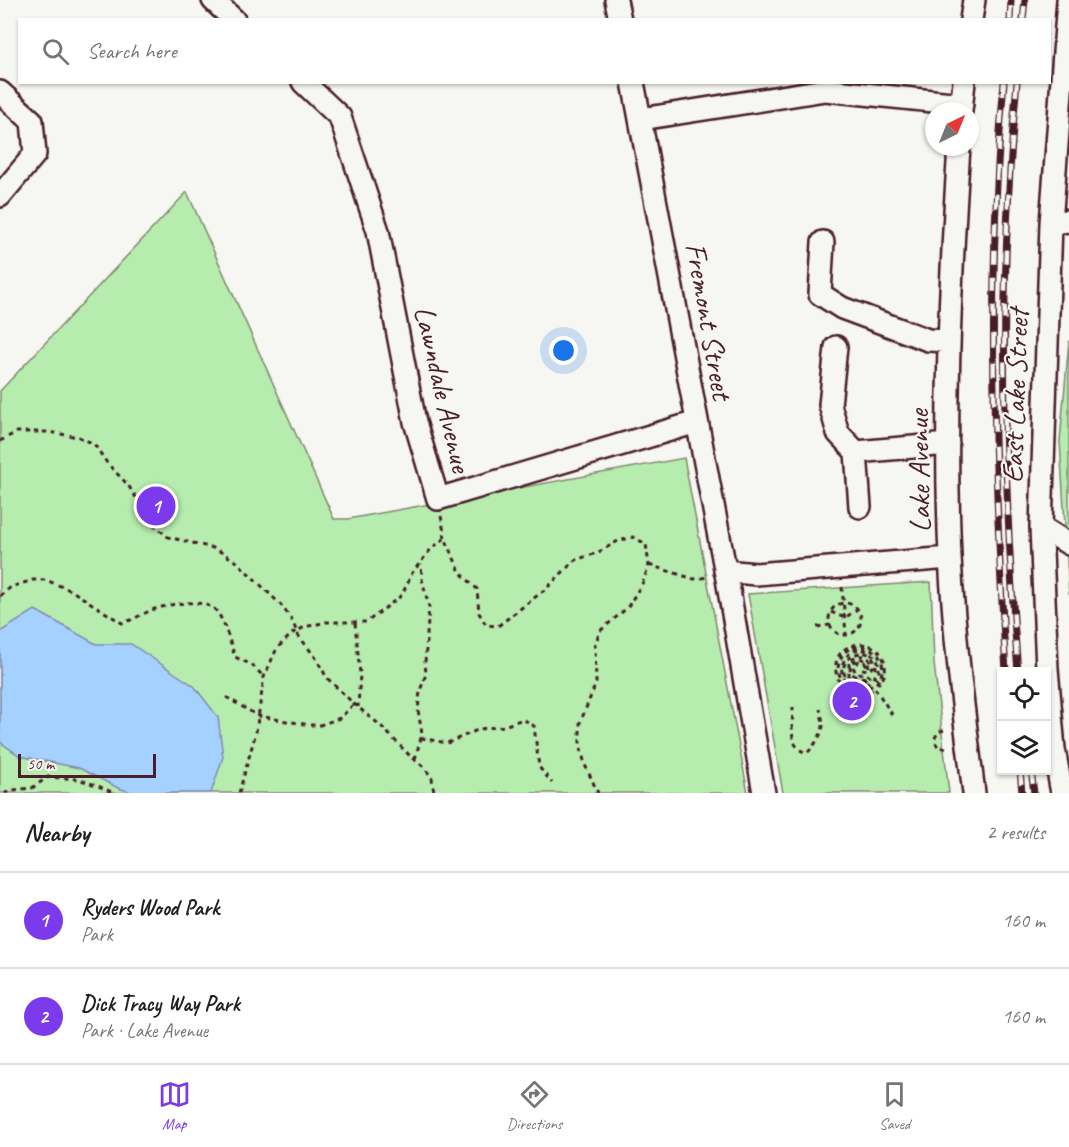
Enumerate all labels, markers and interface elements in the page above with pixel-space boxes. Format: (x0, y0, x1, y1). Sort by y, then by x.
search box (18, 18, 1051, 84)
icon: search (39, 35, 72, 68)
text: Search here (87, 37, 177, 65)
north arrow (925, 102, 979, 156)
street label: Fremont Street (677, 240, 742, 405)
street label: Lawndale Avenue (405, 302, 481, 478)
street label: East Lake Street (993, 304, 1037, 484)
your location (549, 336, 578, 365)
street label: Lake Avenue (899, 407, 939, 533)
pin: 1 (136, 484, 176, 528)
map controls (997, 667, 1051, 775)
button: locate (997, 667, 1051, 721)
pin: 2 (832, 678, 872, 724)
button: layers (997, 721, 1051, 775)
scale bar (18, 751, 156, 778)
text: 50 m (27, 754, 54, 774)
text: Nearby (24, 816, 89, 849)
text: 2 results (986, 820, 1045, 845)
text: Ryders Wood Park (81, 894, 219, 922)
text: 1 (39, 908, 48, 933)
text: 160 m (1002, 908, 1045, 933)
text: Park (81, 922, 113, 947)
text: Dick Tracy Way Park (81, 990, 240, 1018)
text: 2 (39, 1004, 48, 1029)
text: 160 m (1002, 1004, 1045, 1029)
text: Park · Lake Avenue (81, 1018, 208, 1043)
tab: Map (158, 1078, 191, 1134)
tab: Directions (507, 1078, 562, 1134)
tab: Saved (878, 1078, 911, 1134)

